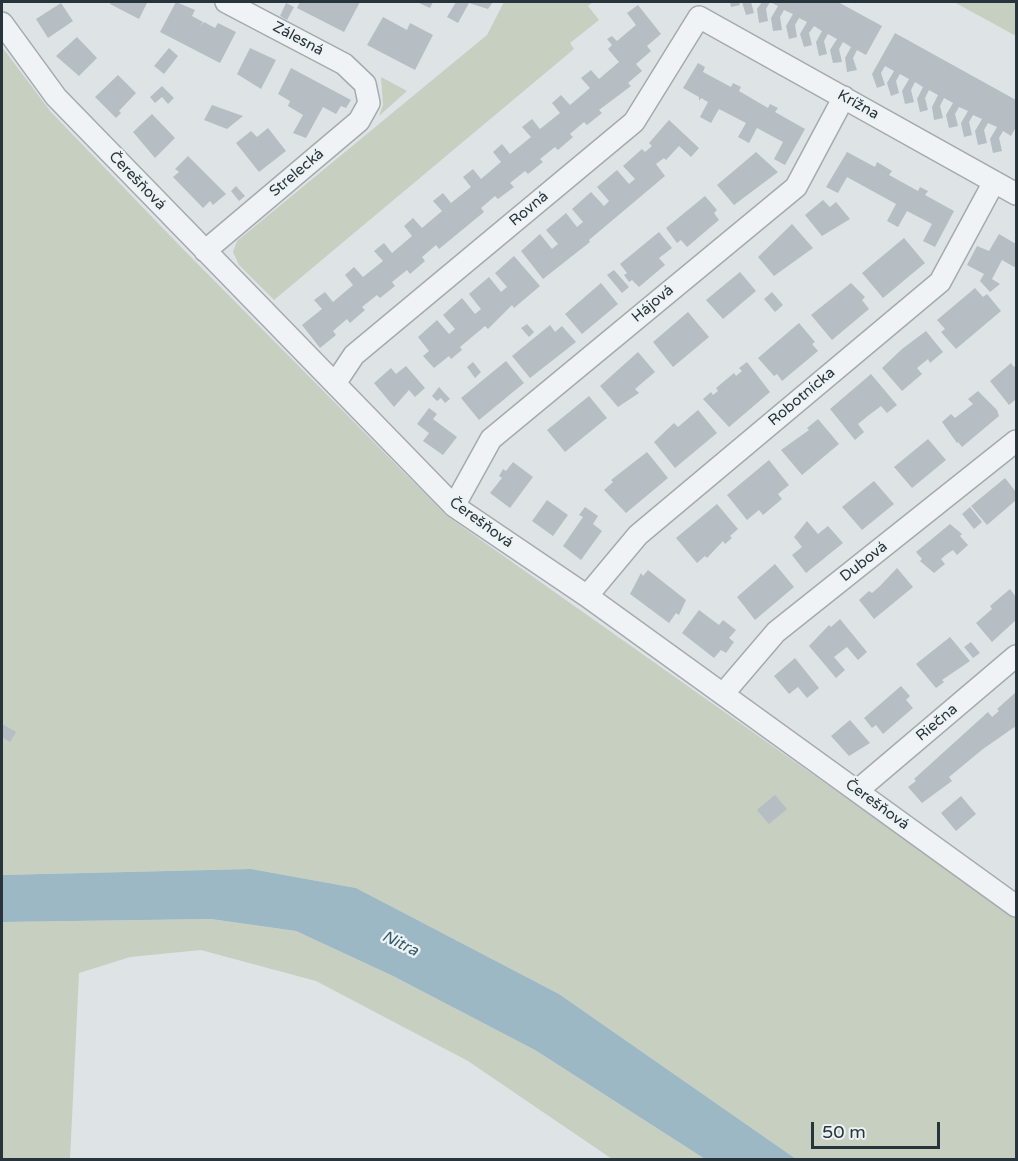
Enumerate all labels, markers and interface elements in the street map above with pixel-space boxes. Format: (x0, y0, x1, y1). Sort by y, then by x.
street label: Zálesná (269, 18, 327, 60)
street label: Krížna (834, 86, 882, 124)
street label: Strelecká (266, 145, 328, 201)
street label: Čerešňová (105, 148, 169, 214)
street label: Rovná (506, 188, 552, 230)
street label: Hájová (628, 281, 678, 327)
street label: Robotnícka (765, 364, 839, 430)
street label: Čerešňová (446, 494, 516, 552)
street label: Dubová (837, 538, 891, 586)
street label: Riečna (913, 701, 961, 745)
street label: Čerešňová (842, 776, 912, 834)
water label: Nitra (379, 927, 421, 961)
scale bar (814, 1110, 943, 1148)
text: 50 m (822, 1121, 866, 1143)

